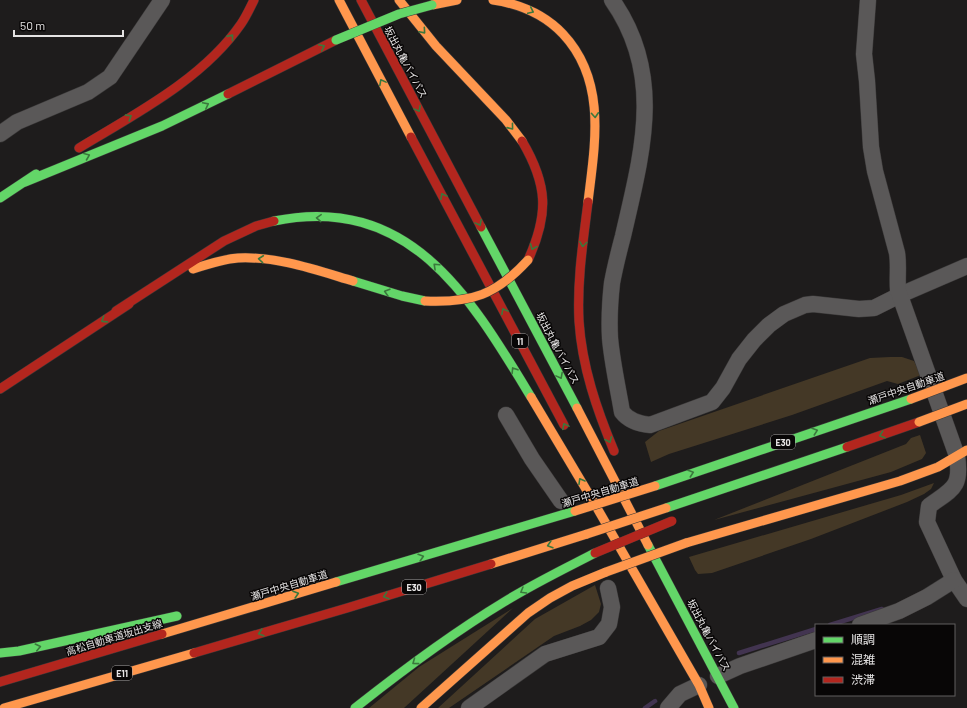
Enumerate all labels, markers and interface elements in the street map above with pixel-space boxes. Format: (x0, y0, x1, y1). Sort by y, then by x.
one-way arrow (526, 6, 534, 14)
scale bar (14, 12, 123, 38)
text: 50 m (20, 18, 45, 32)
street label: 坂出丸亀バイパス (382, 24, 430, 100)
one-way arrow (418, 26, 425, 34)
one-way arrow (227, 35, 234, 42)
one-way arrow (318, 44, 326, 52)
one-way arrow (379, 78, 387, 86)
one-way arrow (202, 102, 209, 110)
one-way arrow (414, 104, 421, 112)
one-way arrow (591, 112, 599, 118)
one-way arrow (125, 114, 132, 122)
one-way arrow (506, 122, 513, 129)
one-way arrow (83, 152, 90, 160)
one-way arrow (440, 193, 448, 201)
one-way arrow (316, 214, 322, 222)
one-way arrow (475, 219, 482, 227)
one-way arrow (579, 241, 588, 248)
one-way arrow (530, 243, 538, 250)
one-way arrow (258, 255, 264, 264)
one-way arrow (433, 264, 441, 271)
one-way arrow (383, 288, 390, 297)
one-way arrow (502, 308, 509, 315)
street label: 坂出丸亀バイパス (534, 310, 582, 386)
one-way arrow (101, 315, 108, 322)
road number: 11 (512, 334, 528, 348)
one-way arrow (511, 367, 519, 374)
street label: 瀬戸中央自動車道 (866, 369, 946, 407)
one-way arrow (555, 371, 562, 379)
one-way arrow (562, 423, 569, 431)
one-way arrow (811, 428, 818, 436)
one-way arrow (878, 430, 885, 439)
one-way arrow (604, 435, 612, 443)
road number: E30 (771, 435, 795, 449)
one-way arrow (688, 469, 695, 478)
street label: 瀬戸中央自動車道 (560, 475, 640, 509)
one-way arrow (579, 478, 586, 485)
one-way arrow (547, 540, 554, 549)
one-way arrow (417, 553, 424, 562)
street label: 瀬戸中央自動車道 (249, 568, 329, 602)
road number: E30 (402, 580, 426, 594)
one-way arrow (520, 586, 527, 593)
one-way arrow (292, 590, 299, 599)
one-way arrow (382, 591, 389, 600)
street label: 坂出丸亀バイパス (685, 597, 733, 673)
street label: 高松自動車道坂出支線 (64, 617, 164, 657)
legend (815, 624, 955, 696)
one-way arrow (258, 628, 265, 637)
text: 順調 (851, 632, 875, 646)
one-way arrow (35, 643, 42, 651)
text: 混雑 (851, 652, 875, 666)
one-way arrow (412, 657, 419, 664)
road number: E11 (112, 666, 132, 680)
text: 渋滞 (851, 672, 875, 686)

